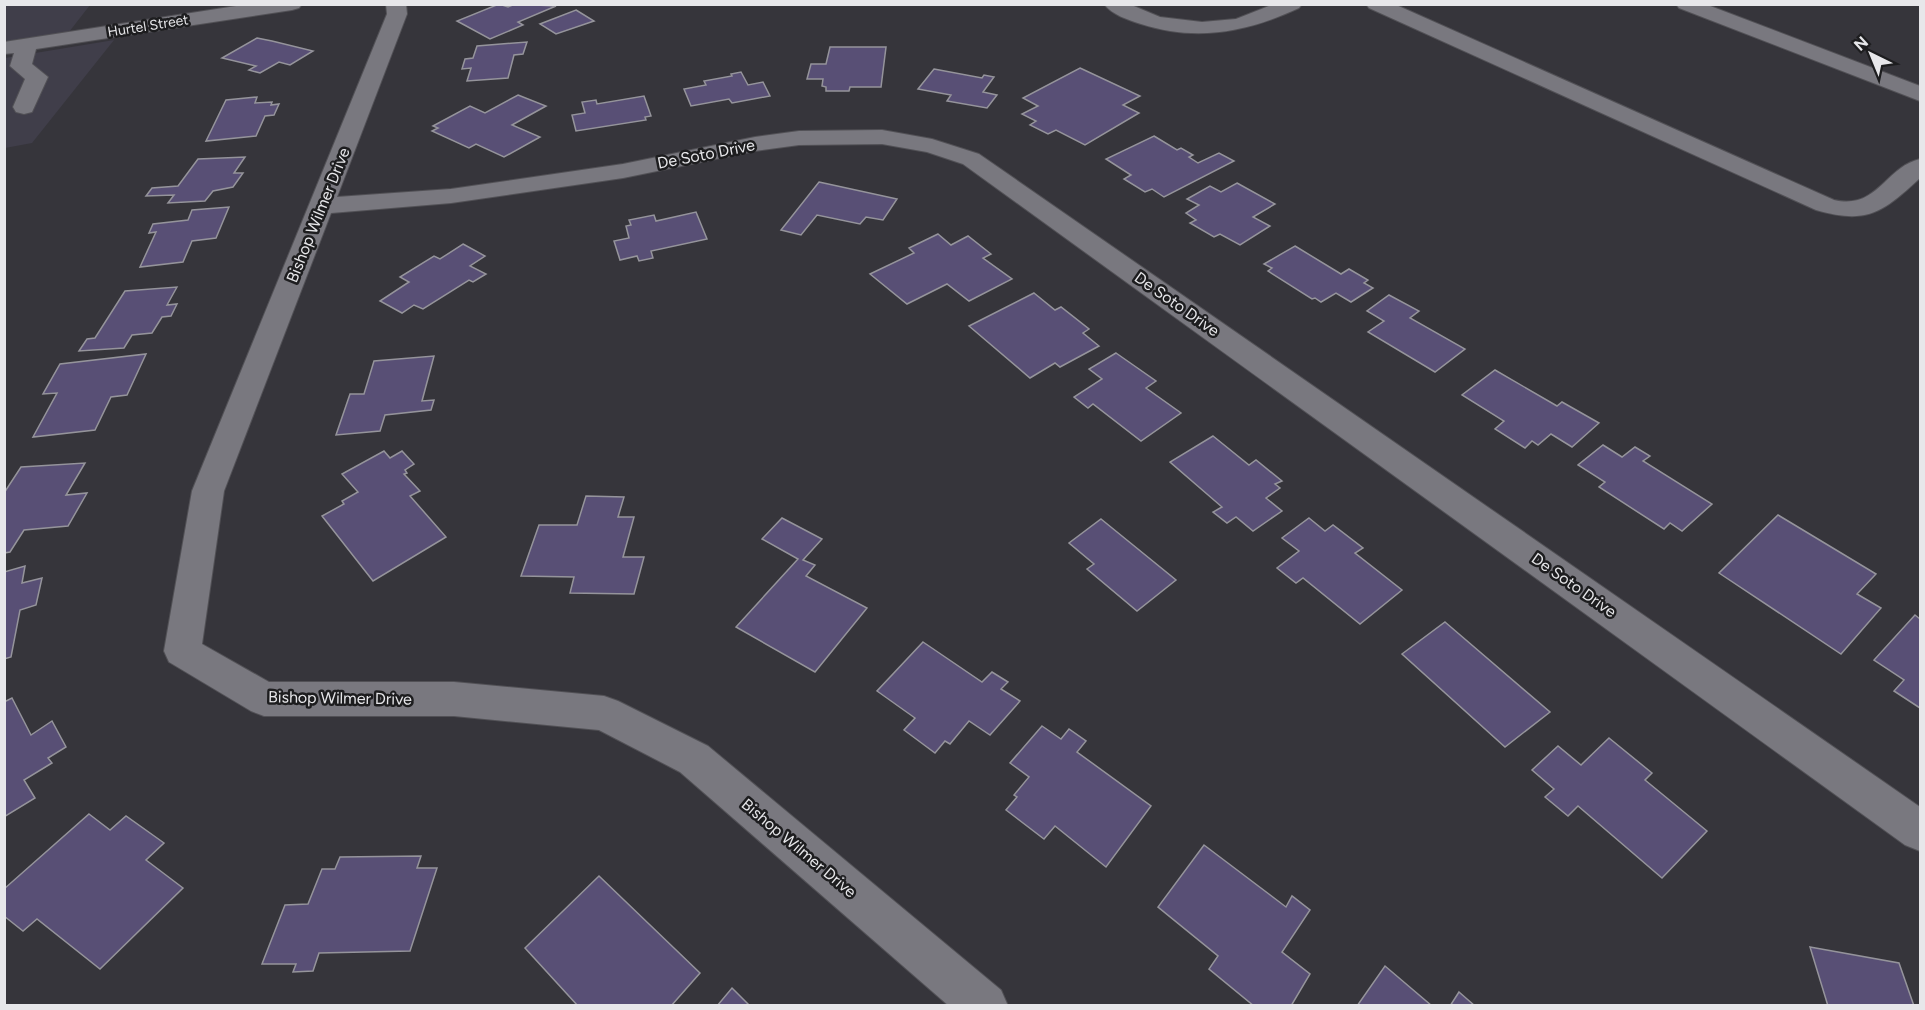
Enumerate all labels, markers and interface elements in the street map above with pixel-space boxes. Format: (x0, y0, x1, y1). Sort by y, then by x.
street label: Hurtel Street (106, 11, 190, 41)
north arrow (1841, 24, 1901, 84)
text: N (1850, 32, 1872, 55)
street label: De Soto Drive (656, 135, 757, 173)
street label: Bishop Wilmer Drive (282, 145, 354, 285)
street label: De Soto Drive (1131, 268, 1223, 340)
street label: De Soto Drive (1528, 549, 1620, 621)
street label: Bishop Wilmer Drive (268, 687, 412, 709)
street label: Bishop Wilmer Drive (738, 794, 860, 902)

